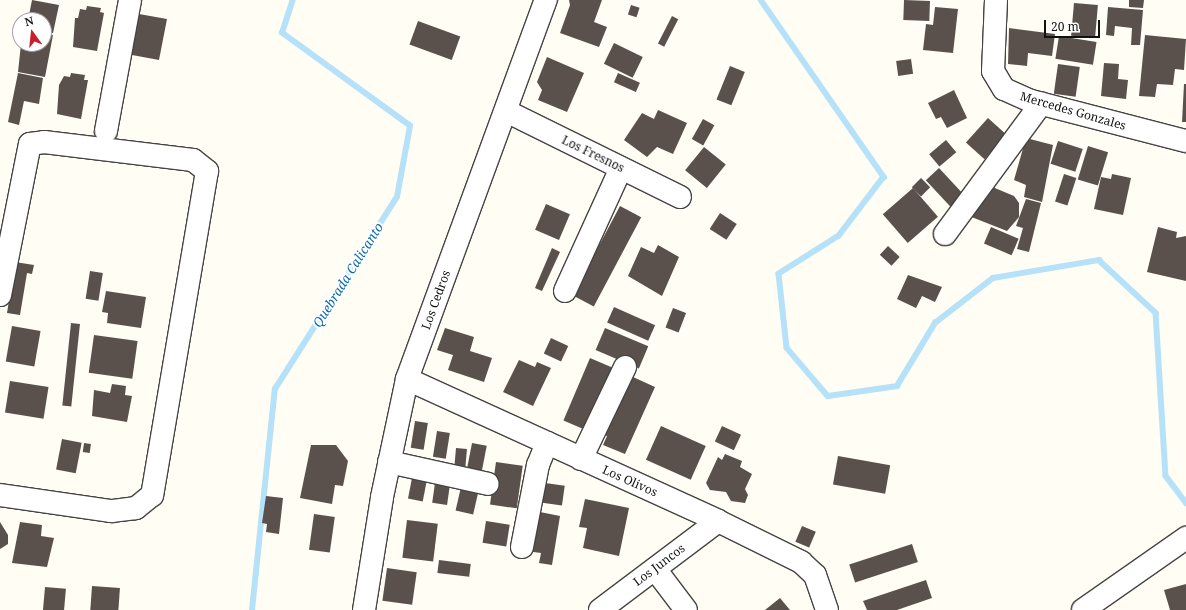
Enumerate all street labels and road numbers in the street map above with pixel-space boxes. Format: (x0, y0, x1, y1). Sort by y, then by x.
street label: Mercedes Gonzales (1018, 89, 1128, 133)
street label: Los Fresnos (559, 133, 627, 175)
street label: Los Cedros (419, 268, 453, 332)
street label: Los Olivos (600, 462, 660, 500)
street label: Los Juncos (630, 541, 688, 589)

